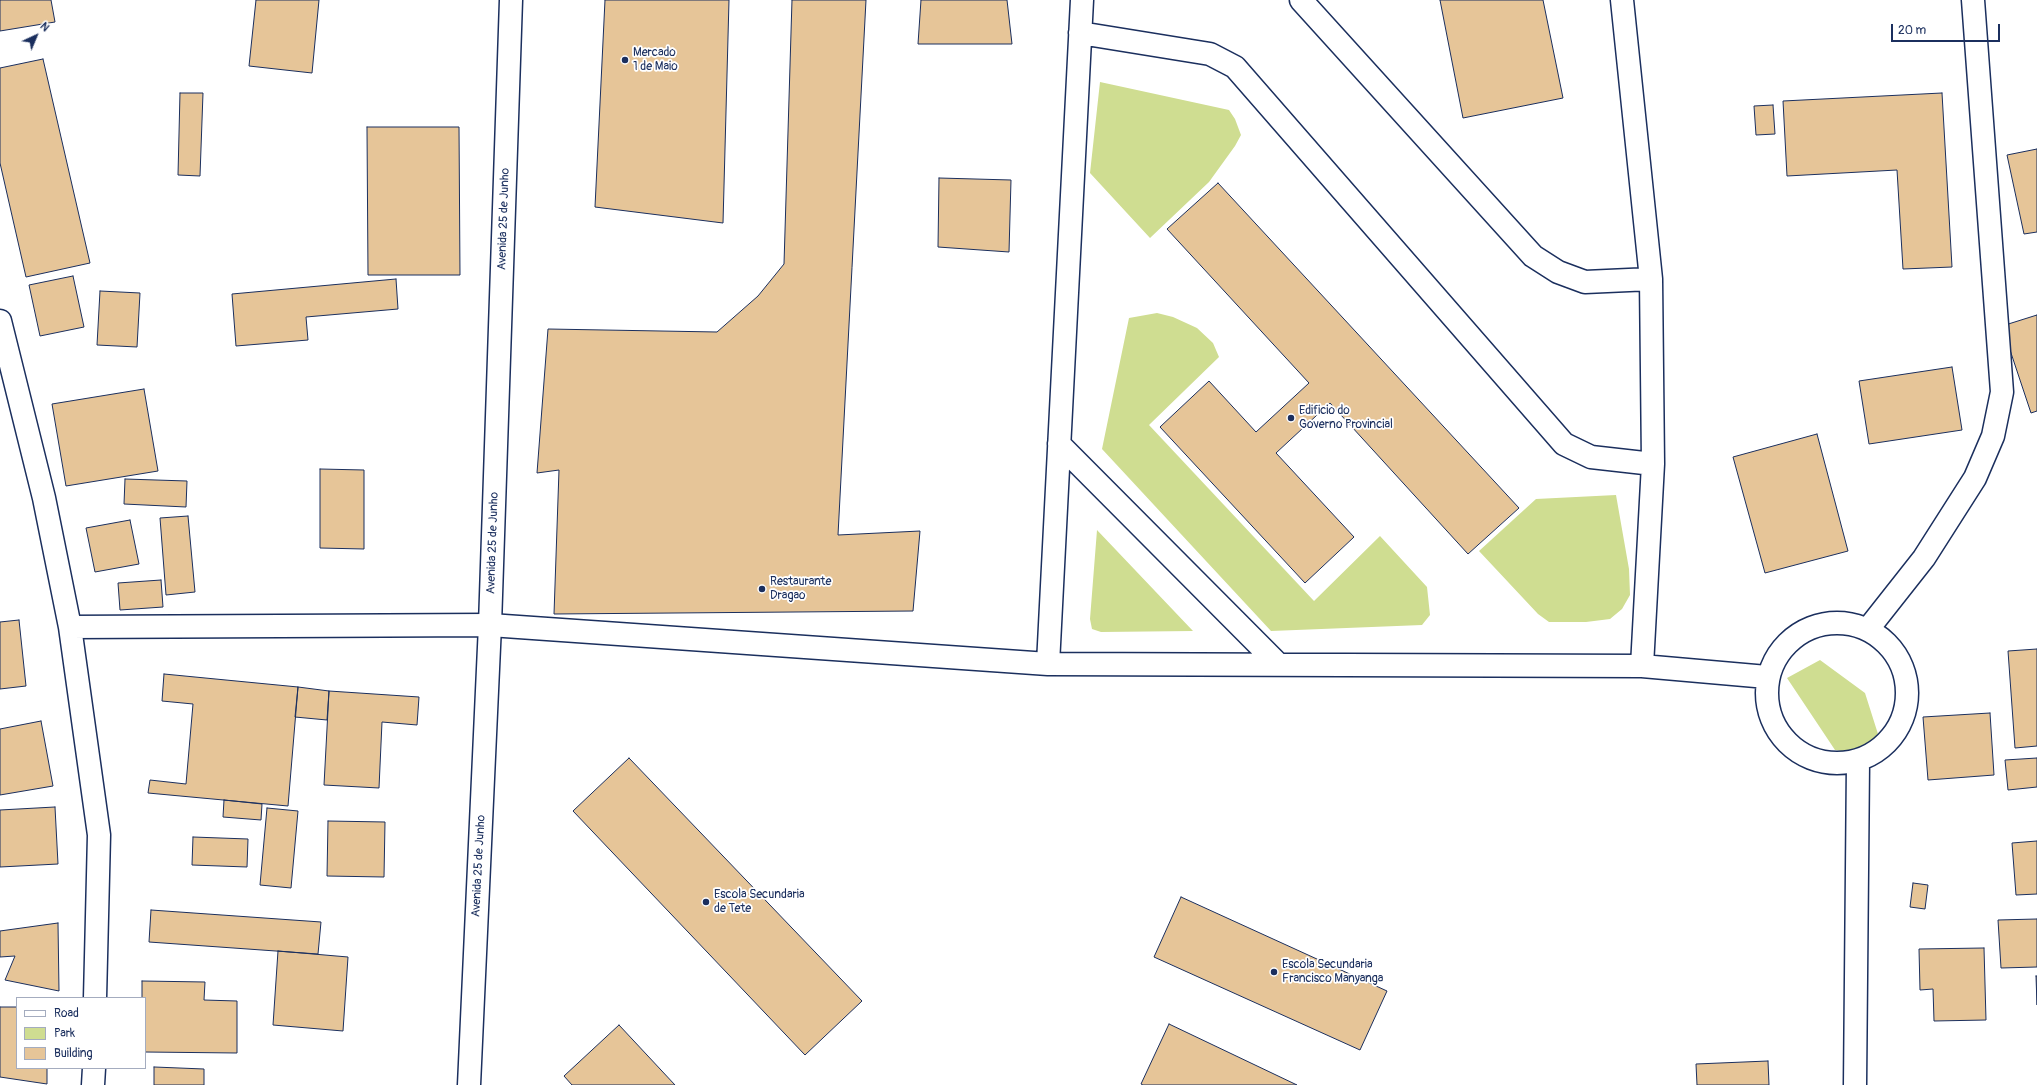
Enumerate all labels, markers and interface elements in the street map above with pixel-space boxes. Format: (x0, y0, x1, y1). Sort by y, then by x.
north arrow (16, 16, 56, 56)
scale bar (1893, 16, 2002, 42)
text: N (37, 20, 52, 34)
text: 20 m (1898, 23, 1926, 38)
place label: Mercado 1 de Maio (633, 46, 678, 74)
marker: Mercado 1 de Maio (620, 55, 630, 65)
street label: Avenida 25 de Junho (495, 168, 513, 270)
place label: Edificio do Governo Provincial (1299, 404, 1393, 432)
marker: Edificio do Governo Provincial (1286, 413, 1296, 423)
street label: Avenida 25 de Junho (484, 492, 502, 594)
place label: Restaurante Dragao (770, 575, 831, 603)
marker: Restaurante Dragao (757, 584, 767, 594)
street label: Avenida 25 de Junho (469, 815, 489, 917)
place label: Escola Secundaria de Tete (714, 888, 804, 916)
marker: Escola Secundaria de Tete (701, 897, 711, 907)
place label: Escola Secundaria Francisco Manyanga (1282, 958, 1383, 986)
marker: Escola Secundaria Francisco Manyanga (1269, 967, 1279, 977)
legend (16, 997, 146, 1069)
text: Road (54, 1006, 79, 1021)
text: Park (54, 1026, 75, 1041)
text: Building (54, 1046, 93, 1061)

